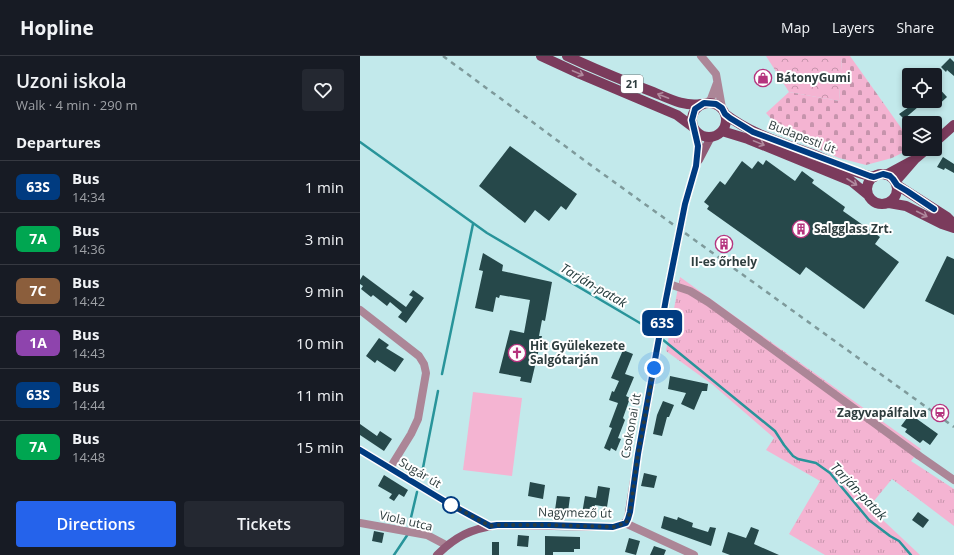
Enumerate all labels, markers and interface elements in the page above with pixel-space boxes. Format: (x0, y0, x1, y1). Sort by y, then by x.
text: Hopline (20, 15, 94, 41)
text: Map (781, 18, 810, 37)
text: Layers (832, 18, 874, 37)
text: Share (896, 18, 934, 37)
text: Uzoni iskola (16, 68, 126, 94)
shop icon: BátonyGumi (753, 68, 773, 88)
map controls (902, 68, 942, 156)
button: locate (902, 68, 942, 108)
button: heart (302, 69, 344, 111)
place label: BátonyGumi (776, 69, 851, 86)
one-way arrow (571, 70, 583, 77)
road number: 21 (621, 75, 643, 93)
one-way arrow (658, 92, 670, 100)
text: Walk · 4 min · 290 m (16, 96, 138, 114)
street label: Budapesti út (766, 116, 838, 157)
button: layers (902, 116, 942, 156)
text: Departures (16, 132, 101, 152)
one-way arrow (752, 140, 764, 148)
text: Bus (72, 168, 99, 188)
text: 63S (26, 177, 50, 196)
text: 1 min (305, 177, 344, 197)
one-way arrow (846, 179, 858, 187)
text: 14:34 (72, 188, 105, 206)
one-way arrow (916, 210, 928, 218)
building icon: Salgglass Zrt. (791, 219, 811, 239)
text: Bus (72, 220, 99, 240)
place label: Salgglass Zrt. (814, 220, 892, 237)
text: 7A (29, 229, 47, 248)
text: 3 min (305, 229, 344, 249)
building icon: II-es őrhely (714, 234, 734, 254)
text: 14:36 (72, 240, 105, 258)
place label: II-es őrhely (691, 253, 757, 270)
water label: Tarján-patak (557, 259, 631, 312)
text: Bus (72, 272, 99, 292)
text: 7C (30, 281, 46, 300)
text: 9 min (305, 281, 344, 301)
text: 14:42 (72, 292, 105, 310)
line badge: 63S (639, 310, 685, 336)
text: 63S (650, 313, 674, 332)
text: Bus (72, 324, 99, 344)
text: 1A (29, 333, 47, 352)
text: 10 min (296, 333, 344, 353)
place label: Hit Gyülekezete Salgótarján (530, 337, 625, 368)
church icon: Hit Gyülekezete Salgótarján (507, 343, 527, 363)
text: 14:43 (72, 344, 105, 362)
your location (644, 358, 664, 378)
text: Bus (72, 376, 99, 396)
text: 63S (26, 385, 50, 404)
text: 11 min (296, 385, 344, 405)
street label: Csokonai út (616, 392, 645, 460)
text: 14:44 (72, 396, 105, 414)
station icon: Zagyvapálfalva (930, 403, 950, 423)
place label: Zagyvapálfalva (837, 404, 927, 421)
text: Bus (72, 428, 99, 448)
text: 7A (29, 437, 47, 456)
text: 15 min (296, 437, 344, 457)
text: 14:48 (72, 448, 105, 466)
street label: Sugár út (396, 453, 445, 492)
water label: Tarján-patak (827, 458, 892, 524)
unlabelled marker (442, 496, 460, 514)
button: Directions (16, 501, 176, 547)
button: Tickets (184, 501, 344, 547)
street label: Nagymező út (538, 503, 612, 522)
street label: Viola utca (378, 506, 434, 535)

